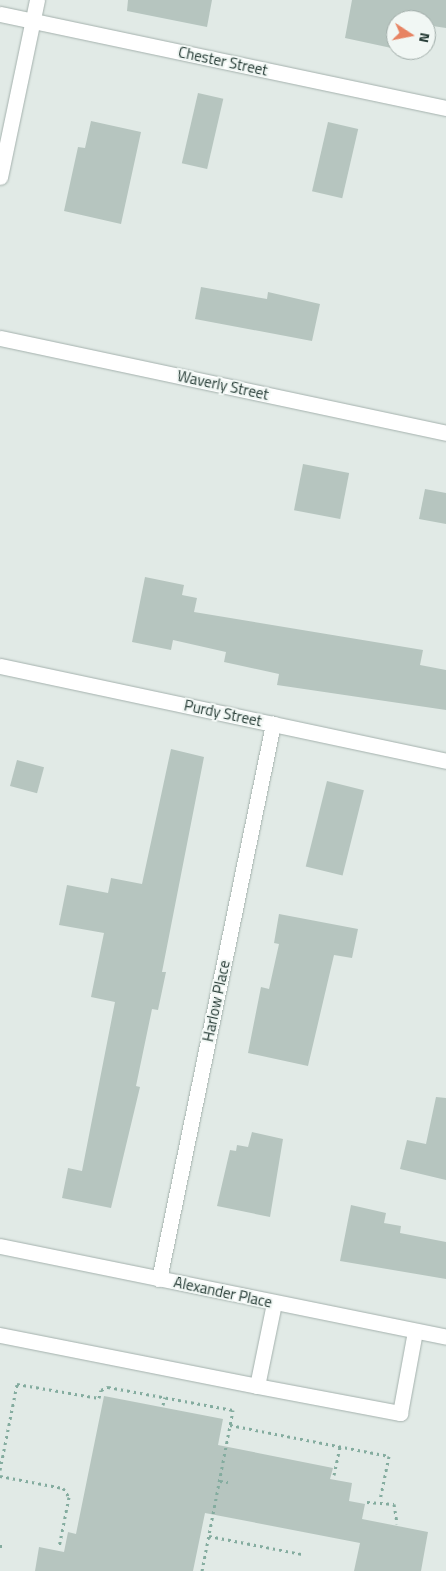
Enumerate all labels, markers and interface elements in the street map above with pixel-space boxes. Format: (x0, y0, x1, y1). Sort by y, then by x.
north arrow (386, 10, 436, 60)
text: N (414, 31, 436, 45)
street label: Chester Street (177, 43, 269, 79)
street label: Waverly Street (176, 367, 270, 403)
street label: Purdy Street (182, 696, 264, 730)
street label: Harlow Place (199, 959, 233, 1043)
street label: Alexander Place (172, 1273, 274, 1311)

